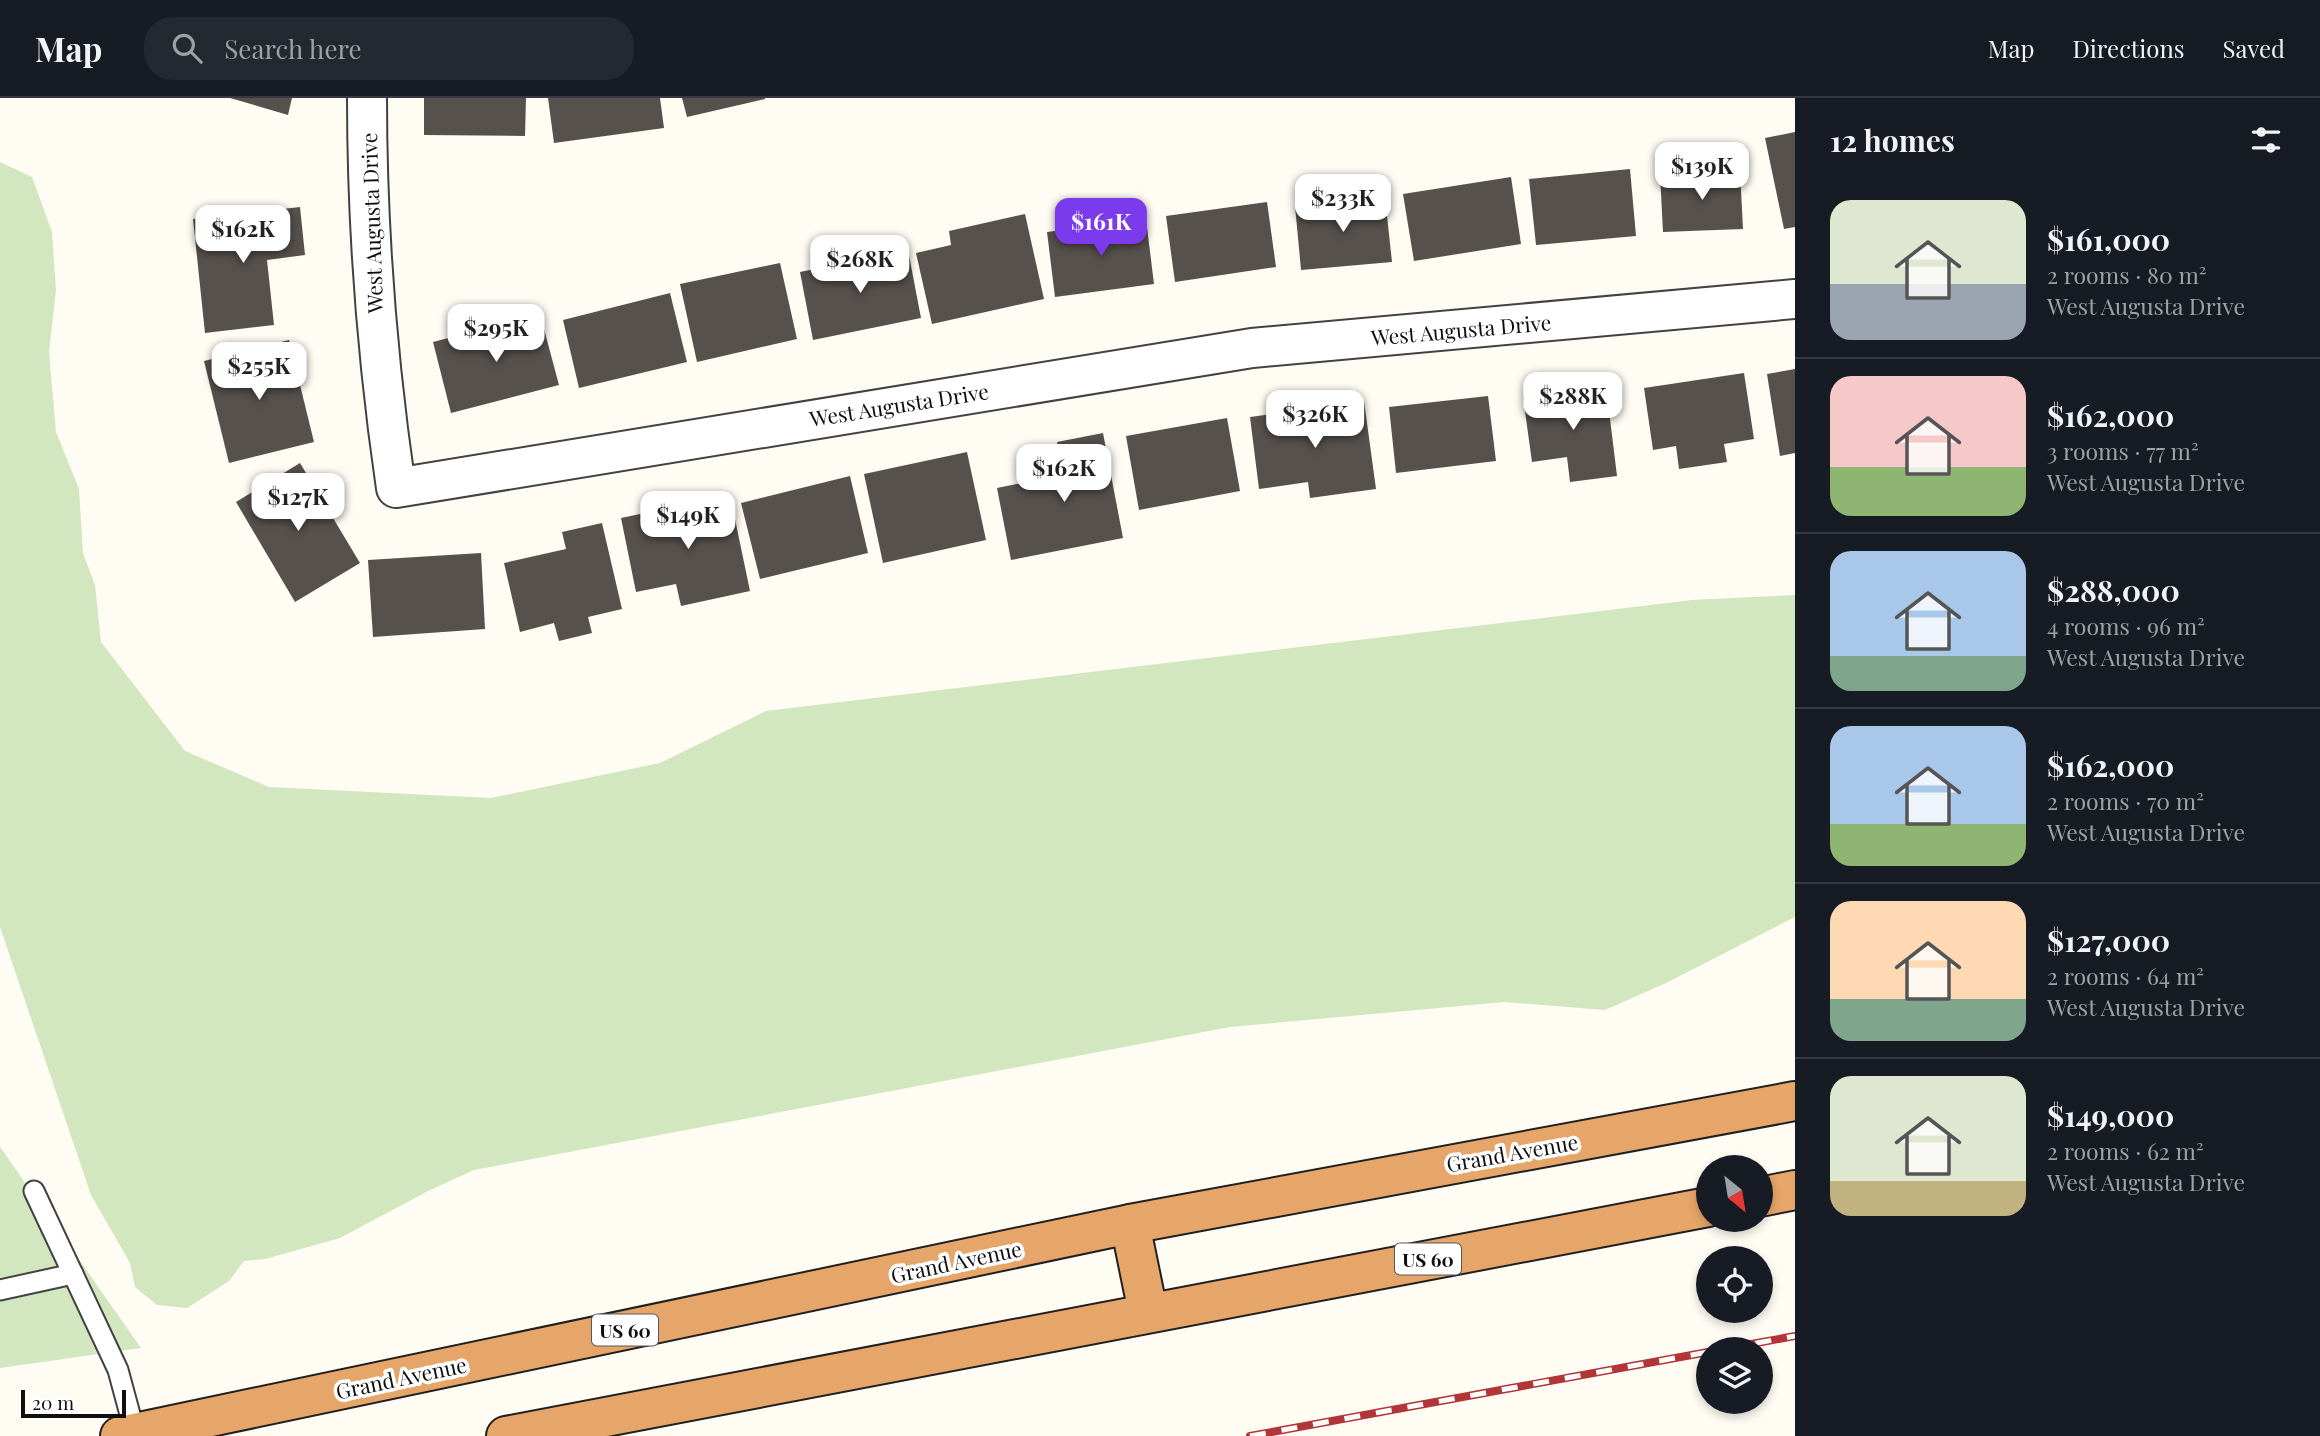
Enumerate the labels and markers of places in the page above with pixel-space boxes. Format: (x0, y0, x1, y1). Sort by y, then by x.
pin: $139K (1653, 142, 1751, 202)
pin: $233K (1294, 174, 1392, 234)
pin: $161K (1052, 198, 1150, 258)
pin: $162K (194, 206, 292, 265)
pin: $268K (811, 236, 909, 295)
pin: $295K (447, 304, 545, 364)
pin: $255K (210, 342, 308, 402)
pin: $288K (1524, 372, 1622, 432)
pin: $326K (1266, 390, 1364, 450)
pin: $162K (1015, 444, 1113, 504)
pin: $127K (249, 474, 347, 533)
pin: $149K (639, 491, 737, 551)

